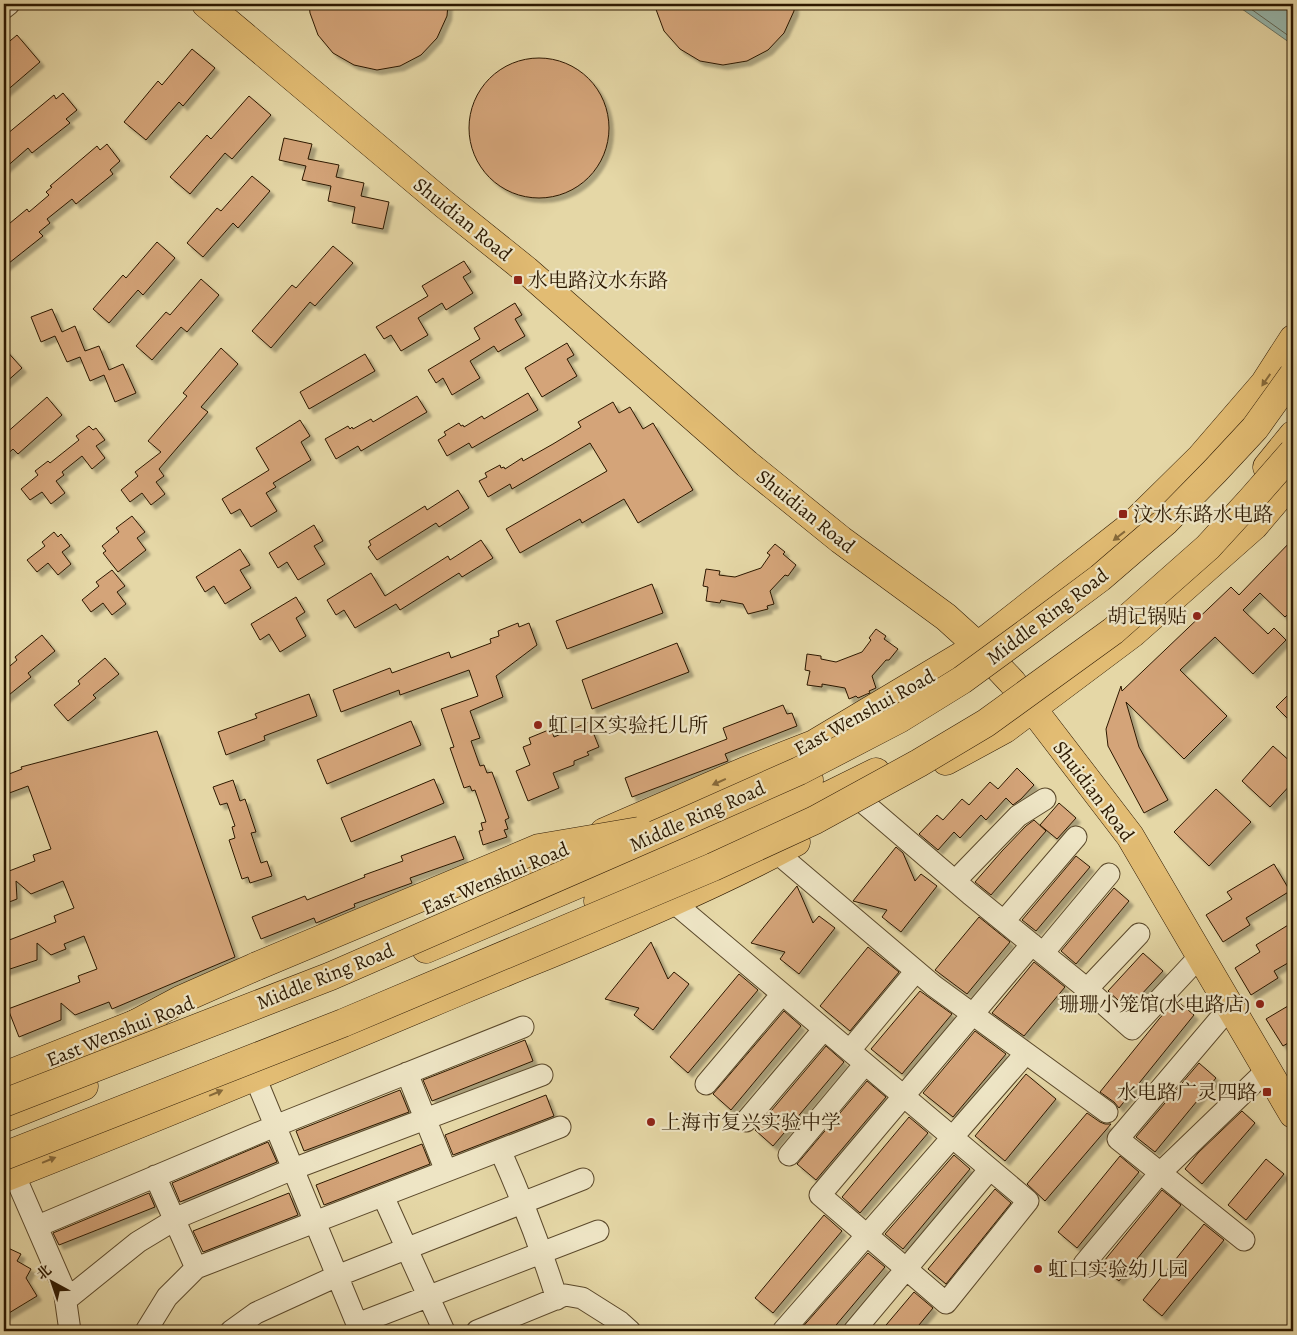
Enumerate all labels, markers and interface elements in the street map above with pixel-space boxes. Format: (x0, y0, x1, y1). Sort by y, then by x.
street label: Shuidian Road (408, 171, 518, 268)
place label: 水电路汶水东路 (528, 267, 668, 294)
marker: 水电路汶水东路 (512, 274, 524, 286)
one-way arrow (1261, 373, 1271, 387)
street label: Shuidian Road (751, 463, 861, 560)
place label: 汶水东路水电路 (1133, 501, 1273, 528)
marker: 汶水东路水电路 (1117, 508, 1129, 520)
one-way arrow (1112, 530, 1125, 541)
street label: Middle Ring Road (981, 562, 1114, 671)
place label: 胡记锅贴 (1107, 603, 1187, 630)
marker: 胡记锅贴 (1191, 610, 1203, 622)
street label: East Wenshui Road (789, 662, 940, 762)
place label: 虹口区实验托儿所 (548, 712, 708, 739)
marker: 虹口区实验托儿所 (532, 719, 544, 731)
street label: Shuidian Road (1047, 735, 1141, 847)
street label: Middle Ring Road (625, 774, 770, 858)
one-way arrow (712, 779, 726, 787)
street label: East Wenshui Road (418, 835, 573, 922)
street label: Middle Ring Road (252, 937, 398, 1016)
street label: East Wenshui Road (42, 989, 198, 1073)
place label: 珊珊小笼馆(水电路店) (1059, 991, 1250, 1018)
marker: 珊珊小笼馆(水电路店) (1254, 998, 1266, 1010)
place label: 水电路广灵四路 (1117, 1079, 1257, 1106)
marker: 水电路广灵四路 (1261, 1086, 1273, 1098)
one-way arrow (209, 1089, 223, 1097)
place label: 上海市复兴实验中学 (661, 1109, 841, 1136)
marker: 上海市复兴实验中学 (645, 1116, 657, 1128)
one-way arrow (42, 1156, 56, 1164)
place label: 虹口实验幼儿园 (1048, 1256, 1188, 1283)
north arrow (28, 1258, 78, 1308)
text: 北 (32, 1261, 55, 1284)
marker: 虹口实验幼儿园 (1032, 1263, 1044, 1275)

